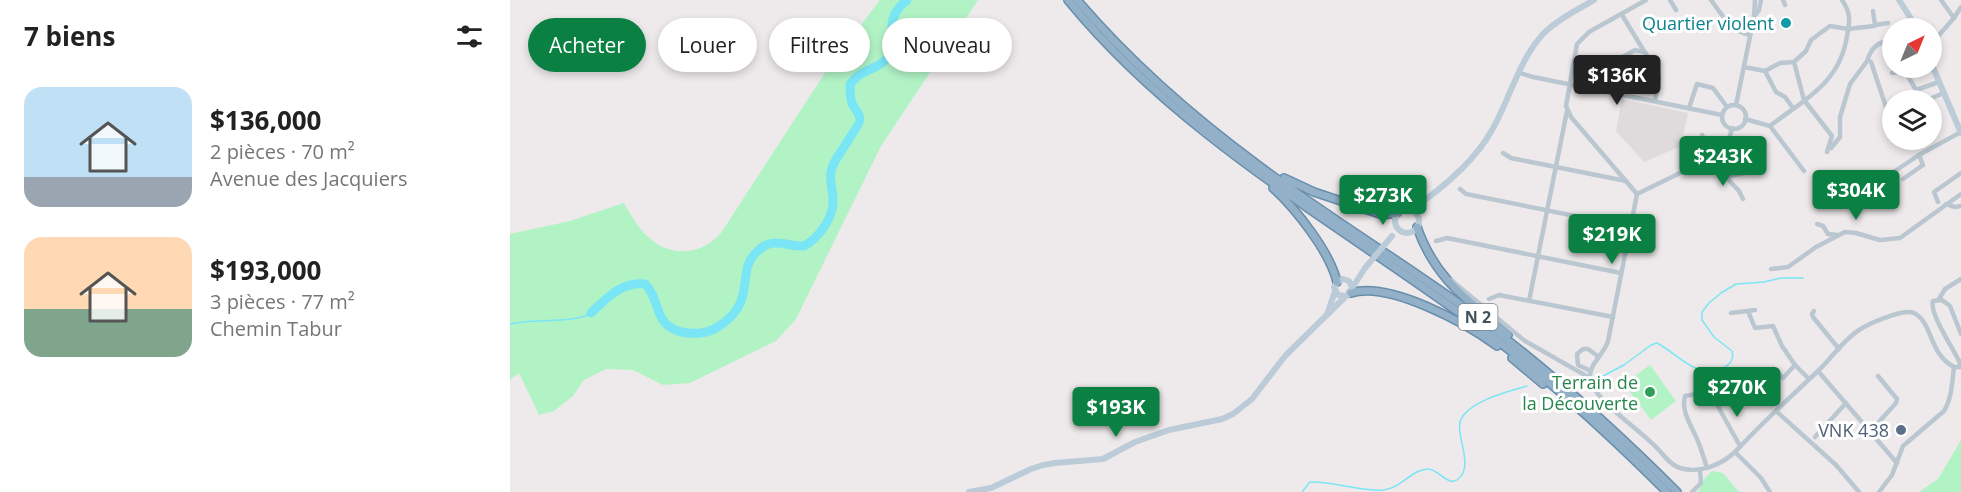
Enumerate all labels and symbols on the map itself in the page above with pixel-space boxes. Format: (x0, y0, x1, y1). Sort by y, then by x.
place label: Quartier violent (1642, 11, 1774, 35)
marker: Quartier violent (1779, 16, 1793, 30)
north arrow (1882, 18, 1942, 78)
pin: $136K (1575, 55, 1659, 106)
pin: $243K (1681, 136, 1765, 187)
pin: $304K (1814, 170, 1898, 221)
pin: $273K (1341, 175, 1425, 226)
pin: $219K (1570, 214, 1654, 265)
road number: N 2 (1458, 304, 1498, 330)
pin: $270K (1695, 367, 1779, 418)
place label: Terrain de la Découverte (1522, 370, 1638, 415)
marker: Terrain de la Découverte (1643, 385, 1657, 399)
pin: $193K (1074, 387, 1158, 438)
place label: VNK 438 (1818, 418, 1889, 442)
marker: VNK 438 (1894, 423, 1908, 437)

